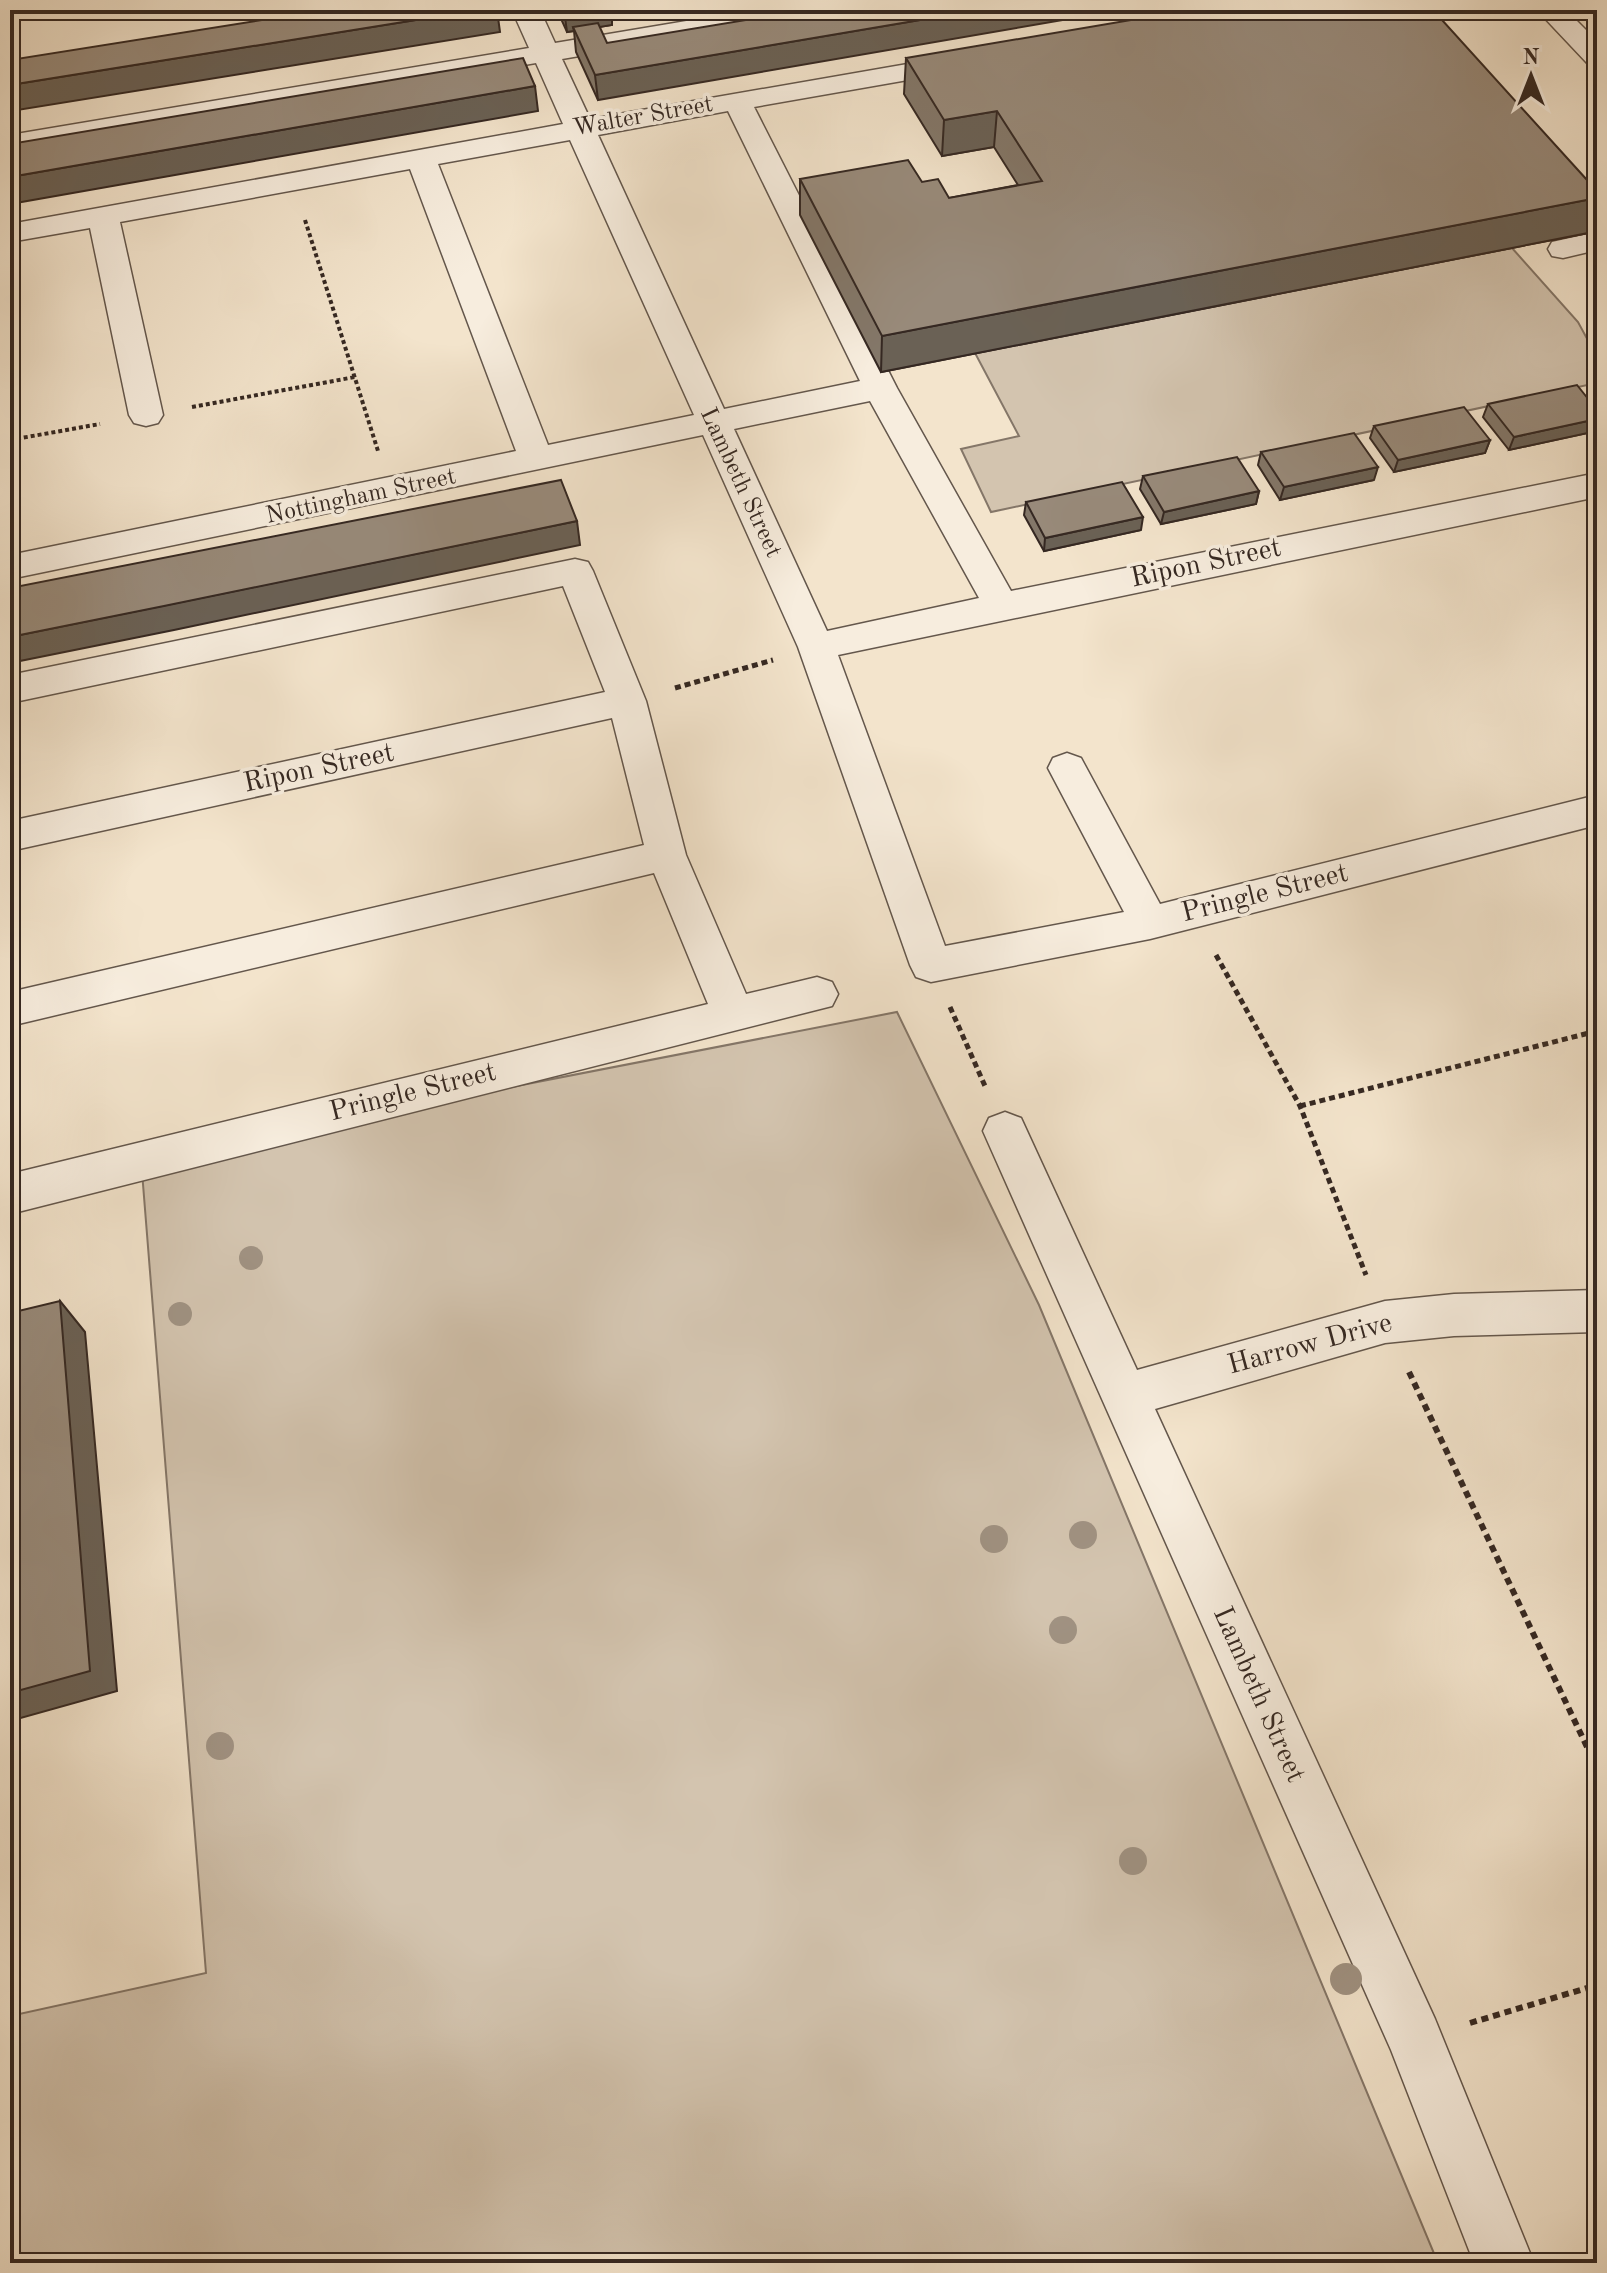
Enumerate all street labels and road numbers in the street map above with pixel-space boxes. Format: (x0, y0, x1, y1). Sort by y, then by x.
street label: Walter Street (571, 93, 715, 141)
street label: Lambeth Street (695, 404, 785, 562)
street label: Nottingham Street (264, 465, 458, 529)
street label: Ripon Street (1128, 534, 1284, 594)
street label: Ripon Street (241, 739, 397, 799)
street label: Pringle Street (1179, 860, 1351, 928)
street label: Pringle Street (327, 1059, 499, 1127)
street label: Harrow Drive (1225, 1310, 1395, 1380)
street label: Lambeth Street (1207, 1603, 1309, 1787)

